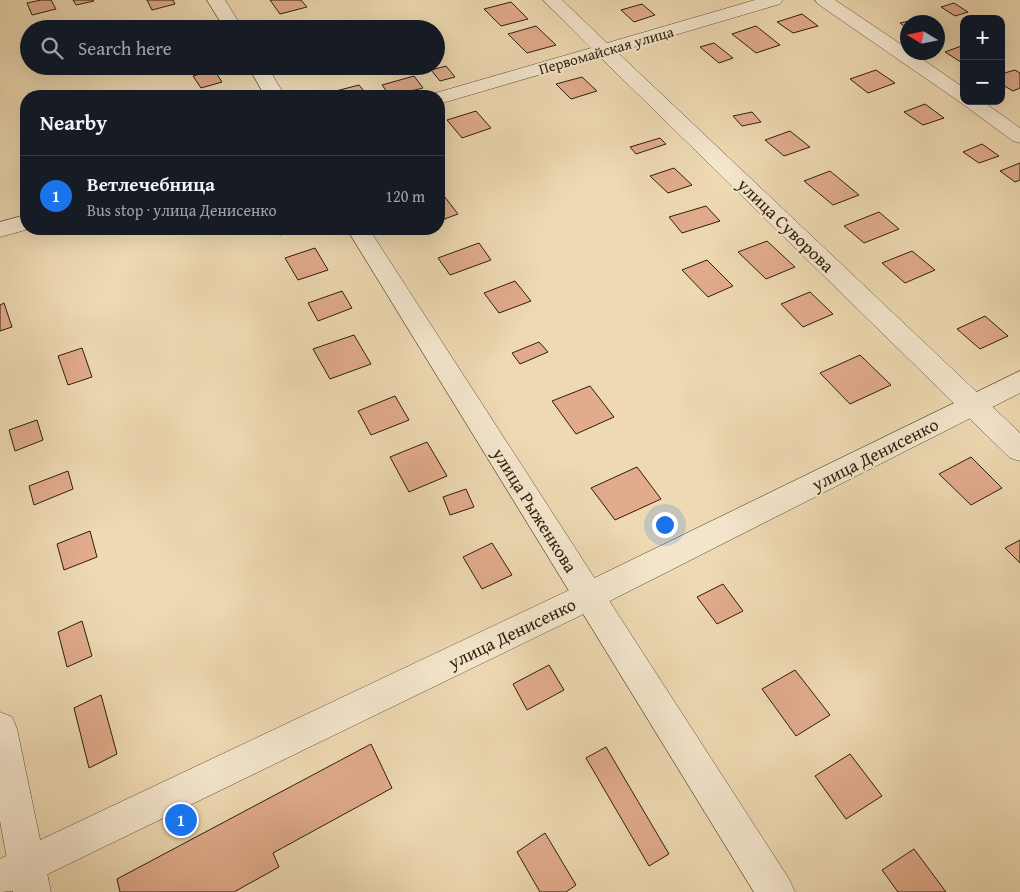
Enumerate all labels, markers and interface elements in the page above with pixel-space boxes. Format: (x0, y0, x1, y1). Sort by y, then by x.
north arrow (900, 15, 945, 60)
map controls (960, 15, 1005, 105)
button: + (960, 15, 1005, 60)
search box (20, 20, 445, 75)
street label: Первомайская улица (536, 20, 677, 79)
icon: search (38, 34, 66, 62)
text: Search here (78, 34, 172, 62)
button: − (960, 60, 1005, 105)
text: Nearby (40, 107, 107, 138)
text: Ветлечебница (87, 170, 215, 198)
street label: улица Суворова (731, 171, 841, 279)
text: 1 (52, 184, 60, 208)
text: 120 m (385, 184, 425, 208)
text: Bus stop · улица Денисенко (87, 198, 277, 222)
street label: улица Денисенко (806, 410, 943, 498)
street label: улица Рыженкова (485, 441, 585, 578)
your location (652, 512, 678, 538)
street label: улица Денисенко (443, 590, 580, 676)
pin: 1 (165, 801, 197, 839)

